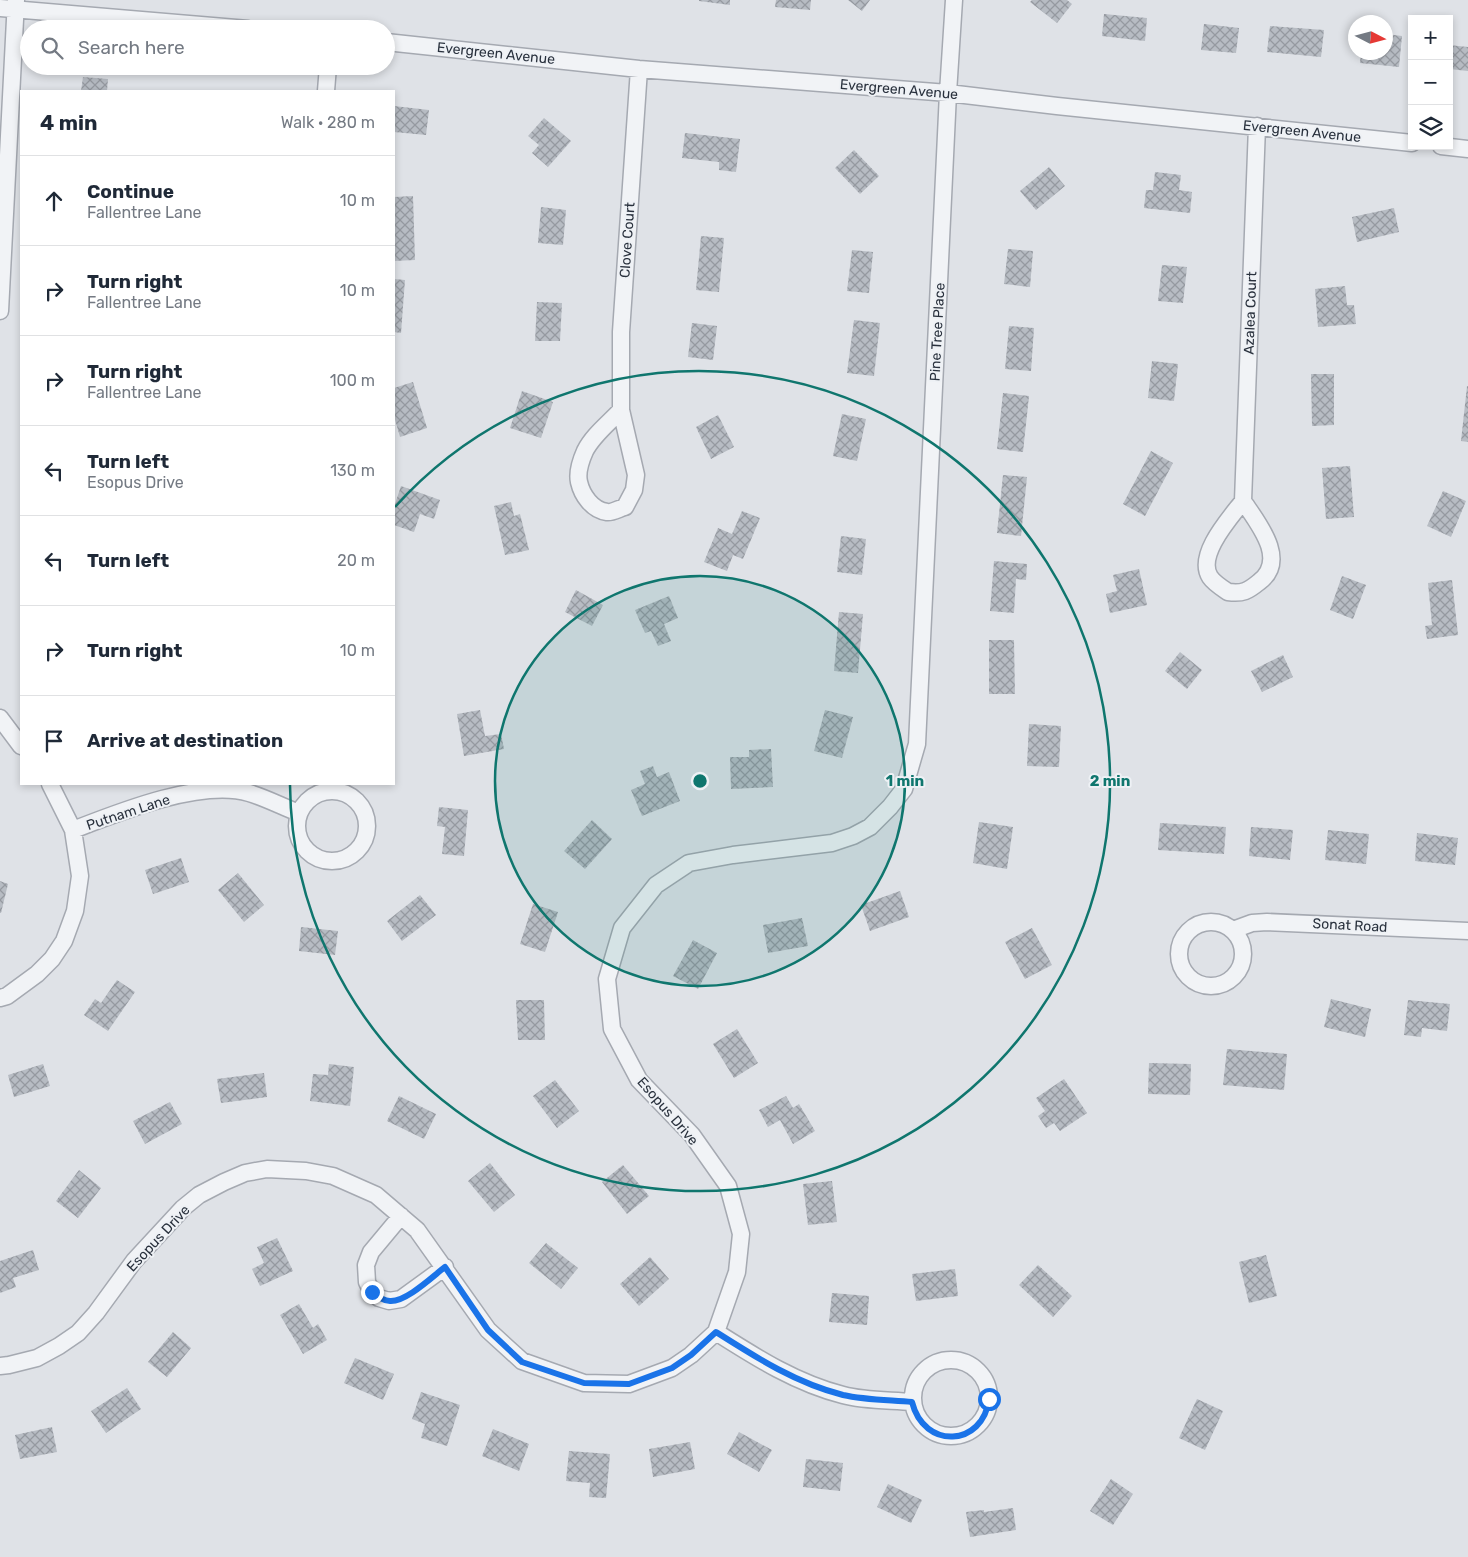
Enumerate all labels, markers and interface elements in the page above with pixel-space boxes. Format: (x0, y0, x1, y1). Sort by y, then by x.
north arrow (1348, 15, 1393, 60)
map controls (1408, 15, 1453, 150)
button: + (1408, 15, 1453, 60)
search box (20, 20, 395, 75)
icon: search (38, 34, 66, 62)
text: Search here (78, 36, 185, 59)
street label: Evergreen Avenue (436, 39, 556, 68)
button: − (1408, 60, 1453, 105)
street label: Evergreen Avenue (839, 76, 959, 103)
button: layers (1408, 105, 1453, 150)
text: 4 min (40, 110, 98, 135)
text: Walk · 280 m (281, 113, 375, 132)
street label: Evergreen Avenue (1242, 117, 1362, 146)
text: Continue (87, 180, 174, 203)
icon: ahead (40, 187, 68, 215)
text: 10 m (340, 191, 375, 210)
street label: Clove Court (616, 201, 639, 278)
text: Fallentree Lane (87, 203, 202, 222)
text: Turn right (87, 270, 182, 293)
street label: Azalea Court (1241, 271, 1260, 355)
icon: right (40, 277, 68, 305)
text: 10 m (340, 281, 375, 300)
street label: Pine Tree Place (926, 282, 949, 382)
text: Fallentree Lane (87, 293, 202, 312)
text: Turn right (87, 360, 182, 383)
icon: right (40, 367, 68, 395)
text: 100 m (330, 371, 375, 390)
text: Fallentree Lane (87, 383, 202, 402)
text: Turn left (87, 450, 169, 473)
icon: left (40, 457, 68, 485)
text: 130 m (330, 461, 375, 480)
text: Esopus Drive (87, 473, 184, 492)
icon: left (40, 547, 68, 575)
text: Turn left (87, 549, 169, 572)
text: 20 m (337, 551, 375, 570)
icon: right (40, 637, 68, 665)
text: Turn right (87, 639, 182, 662)
text: 10 m (340, 641, 375, 660)
icon: arrive (40, 727, 68, 755)
text: Arrive at destination (87, 729, 283, 752)
centre of rings (691, 772, 709, 790)
text: 1 min (886, 772, 924, 790)
text: 2 min (1090, 772, 1130, 790)
street label: Putnam Lane (84, 791, 172, 834)
street label: Sonat Road (1312, 915, 1388, 936)
street label: Esopus Drive (633, 1074, 702, 1149)
street label: Esopus Drive (123, 1201, 194, 1275)
route end (361, 1281, 384, 1304)
route start (978, 1388, 1001, 1411)

